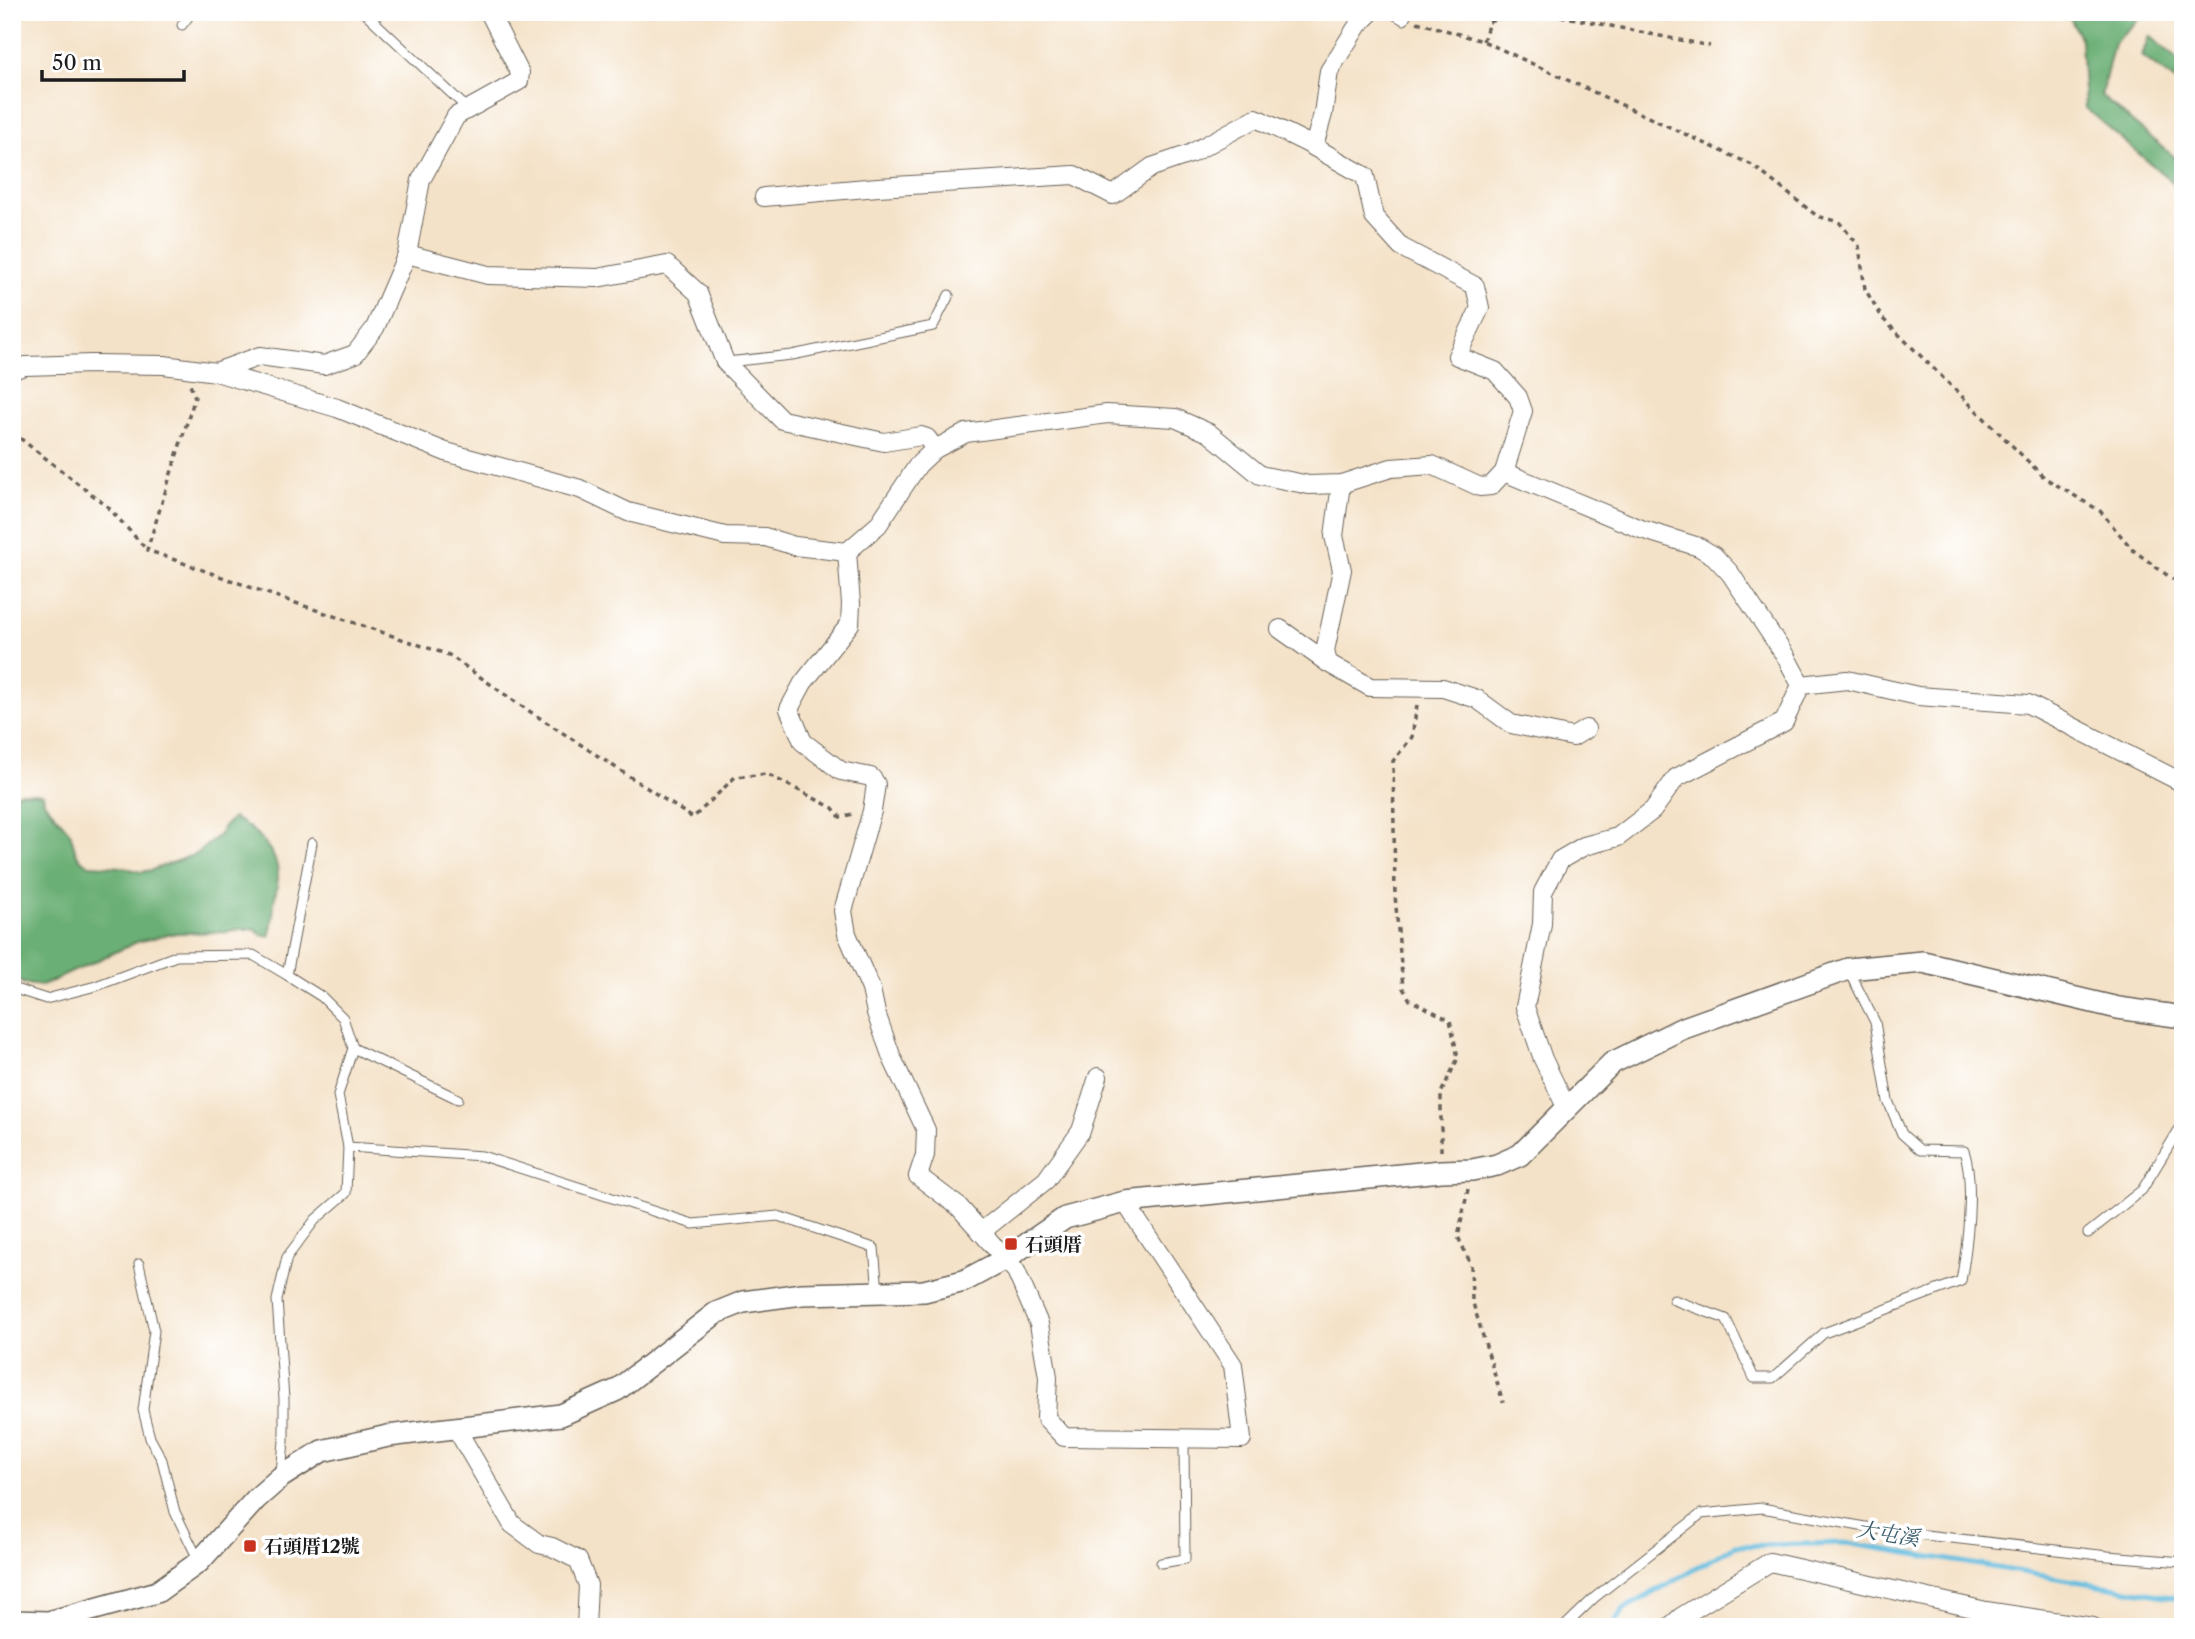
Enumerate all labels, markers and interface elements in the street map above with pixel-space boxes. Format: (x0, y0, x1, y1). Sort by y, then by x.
scale bar (42, 38, 184, 82)
text: 50 m (52, 50, 102, 75)
place label: 石頭厝 (1025, 1233, 1082, 1256)
marker: 石頭厝 (1003, 1236, 1019, 1252)
water label: 大屯溪 (1855, 1516, 1923, 1551)
place label: 石頭厝12號 (264, 1535, 360, 1558)
marker: 石頭厝12號 (242, 1538, 258, 1554)

